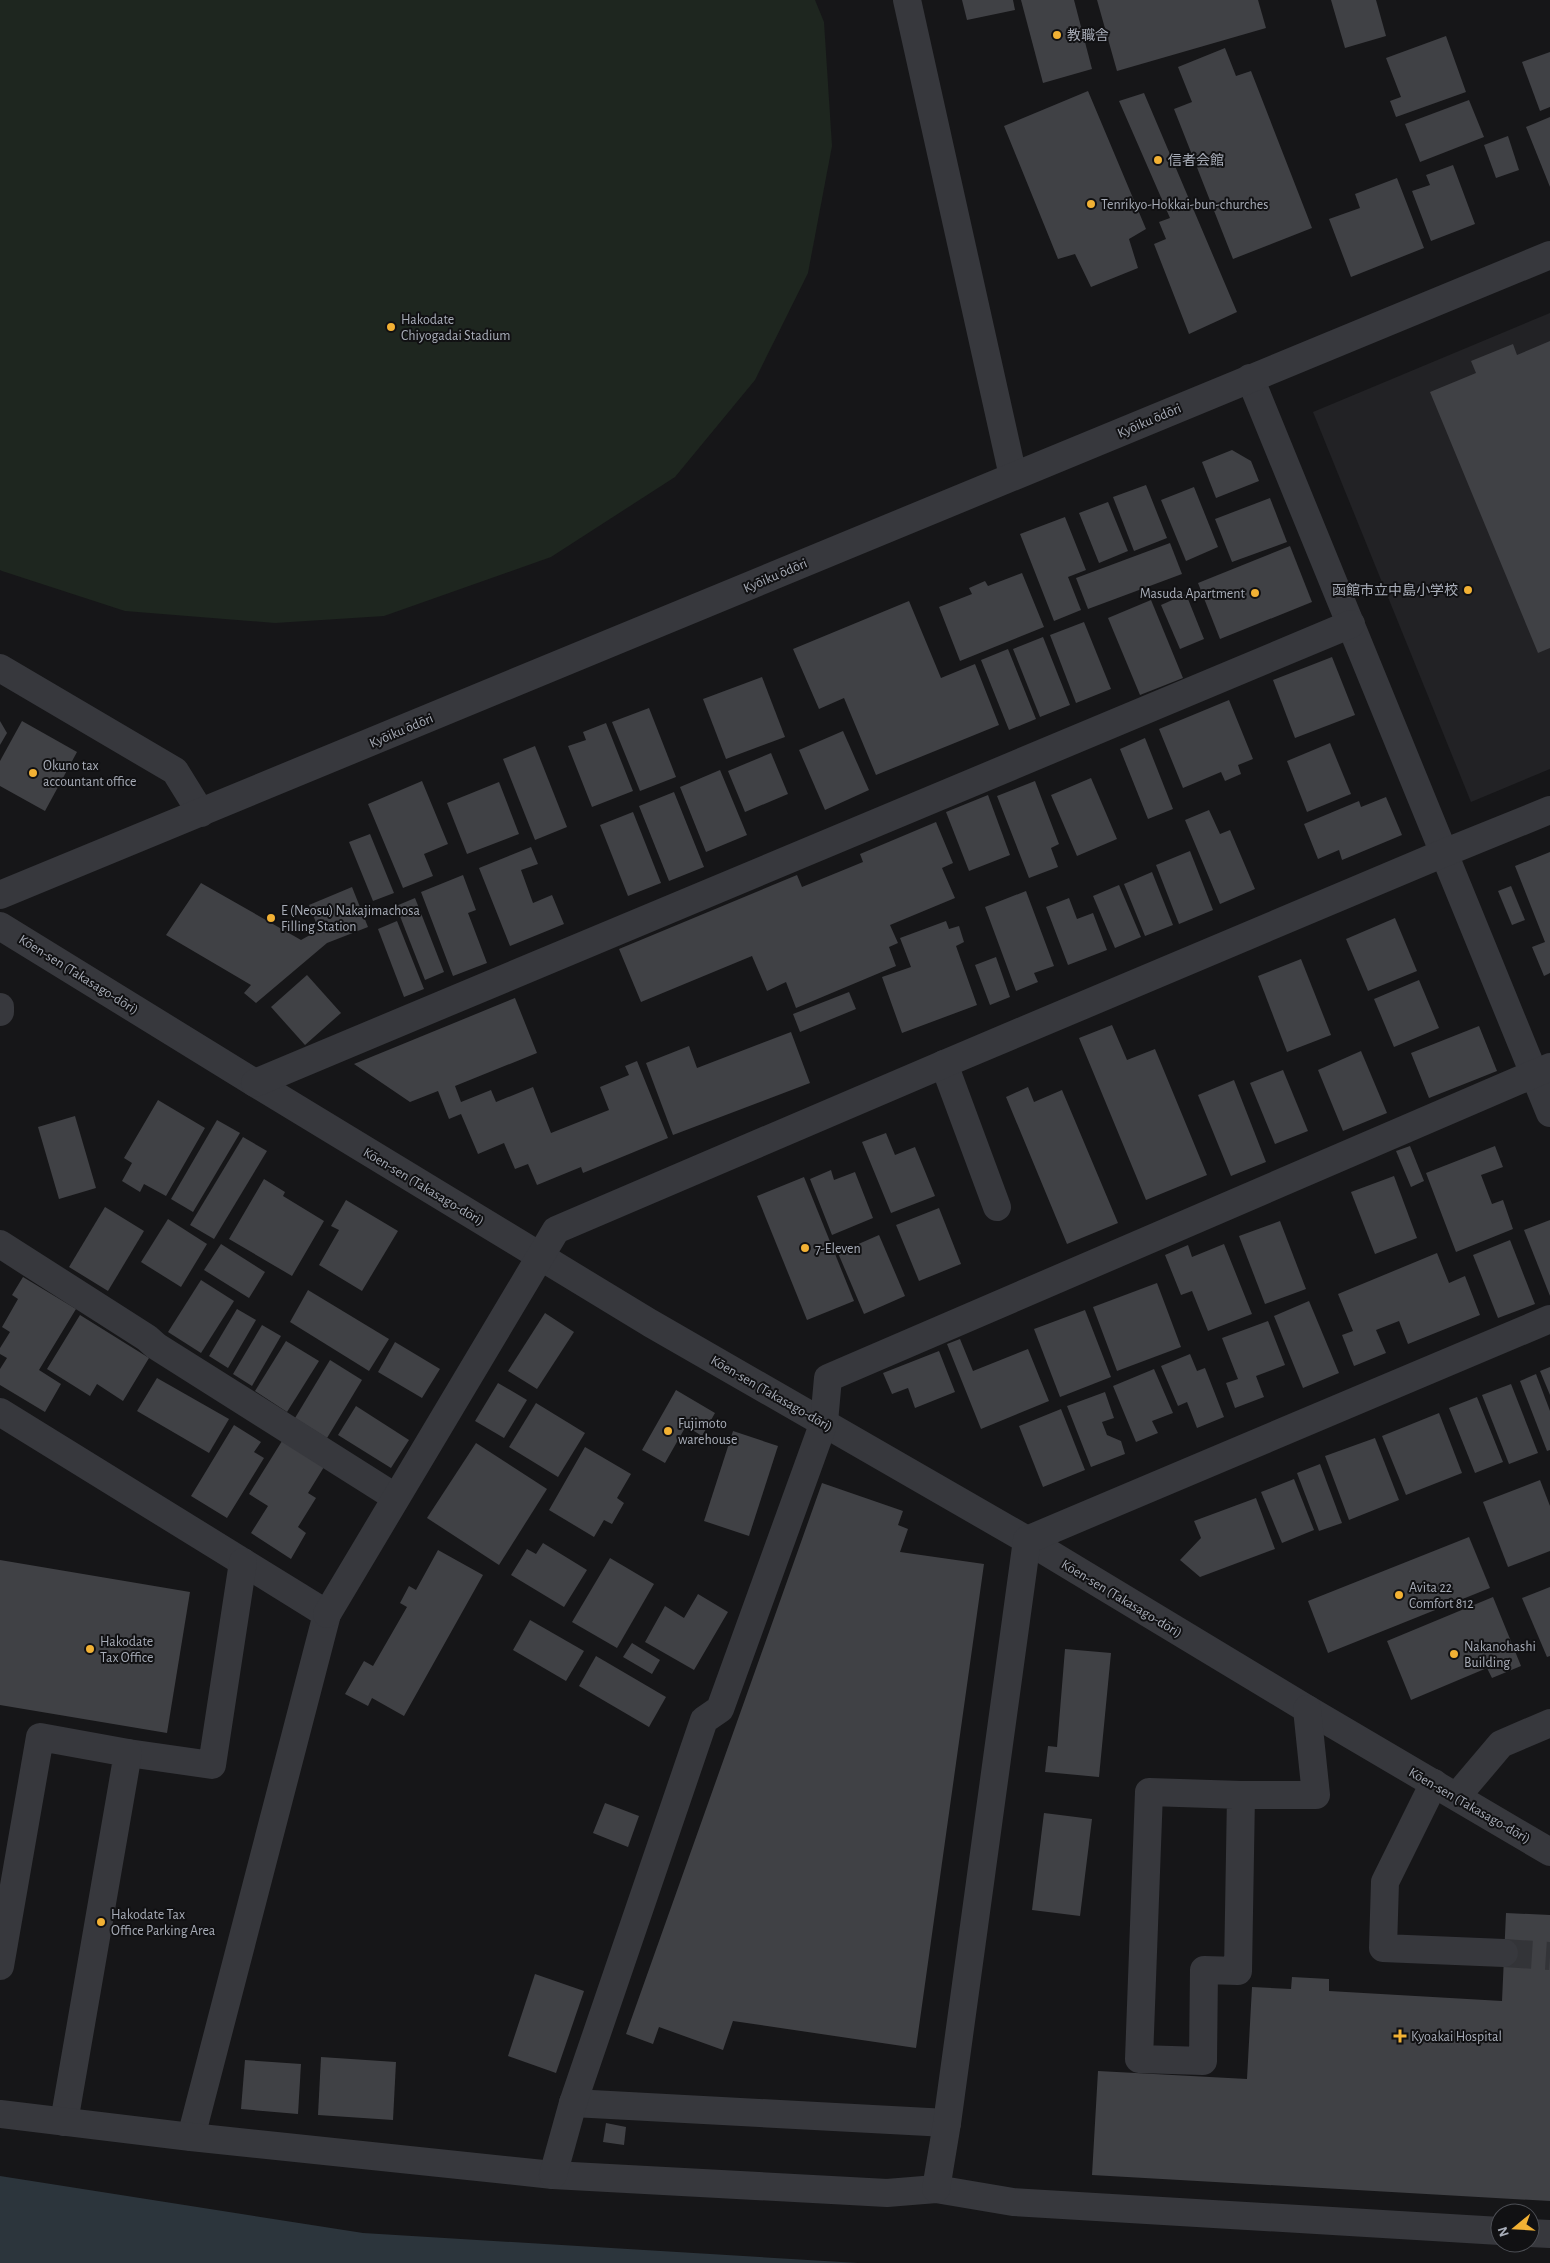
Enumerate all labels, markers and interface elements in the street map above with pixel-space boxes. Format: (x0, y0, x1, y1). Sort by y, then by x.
place label: 教職舎 (1067, 28, 1109, 43)
marker: 教職舎 (1051, 29, 1063, 41)
place label: 信者会館 (1168, 153, 1224, 168)
marker: 信者会館 (1152, 154, 1164, 166)
marker: Tenrikyo-Hokkai-bun-churches (1085, 198, 1097, 210)
place label: Tenrikyo-Hokkai-bun-churches (1101, 198, 1268, 212)
place label: Hakodate Chiyogadai Stadium (401, 313, 510, 343)
marker: Hakodate Chiyogadai Stadium (385, 321, 397, 333)
street label: Kyōiku ōdōri (1115, 401, 1183, 441)
street label: Kyōiku ōdōri (741, 556, 809, 596)
place label: 函館市立中島小学校 (1332, 583, 1458, 598)
marker: 函館市立中島小学校 (1462, 584, 1474, 596)
place label: Masuda Apartment (1140, 587, 1246, 601)
marker: Masuda Apartment (1249, 587, 1261, 599)
street label: Kyōiku ōdōri (367, 711, 435, 751)
place label: Okuno tax accountant office (43, 759, 137, 789)
marker: Okuno tax accountant office (27, 767, 39, 779)
place label: E (Neosu) Nakajimachosa Filling Station (281, 904, 420, 934)
marker: E (Neosu) Nakajimachosa Filling Station (265, 912, 277, 924)
street label: Kōen-sen (Takasago-dōri) (16, 932, 141, 1017)
street label: Kōen-sen (Takasago-dōri) (361, 1145, 486, 1228)
marker: 7-Eleven (799, 1242, 811, 1254)
place label: 7-Eleven (815, 1242, 861, 1256)
street label: Kōen-sen (Takasago-dōri) (708, 1353, 835, 1434)
place label: Fujimoto warehouse (678, 1417, 737, 1447)
marker: Fujimoto warehouse (662, 1425, 674, 1437)
street label: Kōen-sen (Takasago-dōri) (1059, 1557, 1184, 1640)
place label: Avita 22 Comfort 812 (1409, 1581, 1474, 1611)
marker: Avita 22 Comfort 812 (1393, 1589, 1405, 1601)
place label: Hakodate Tax Office (100, 1635, 154, 1665)
place label: Nakanohashi Building (1464, 1640, 1536, 1670)
marker: Hakodate Tax Office (84, 1643, 96, 1655)
marker: Nakanohashi Building (1448, 1648, 1460, 1660)
street label: Kōen-sen (Takasago-dōri) (1406, 1765, 1533, 1846)
place label: Hakodate Tax Office Parking Area (111, 1908, 216, 1938)
marker: Hakodate Tax Office Parking Area (95, 1916, 107, 1928)
marker: Kyoakai Hospital (1393, 2029, 1407, 2043)
place label: Kyoakai Hospital (1411, 2030, 1502, 2044)
north arrow (1490, 2203, 1540, 2253)
text: N (1495, 2225, 1512, 2239)

